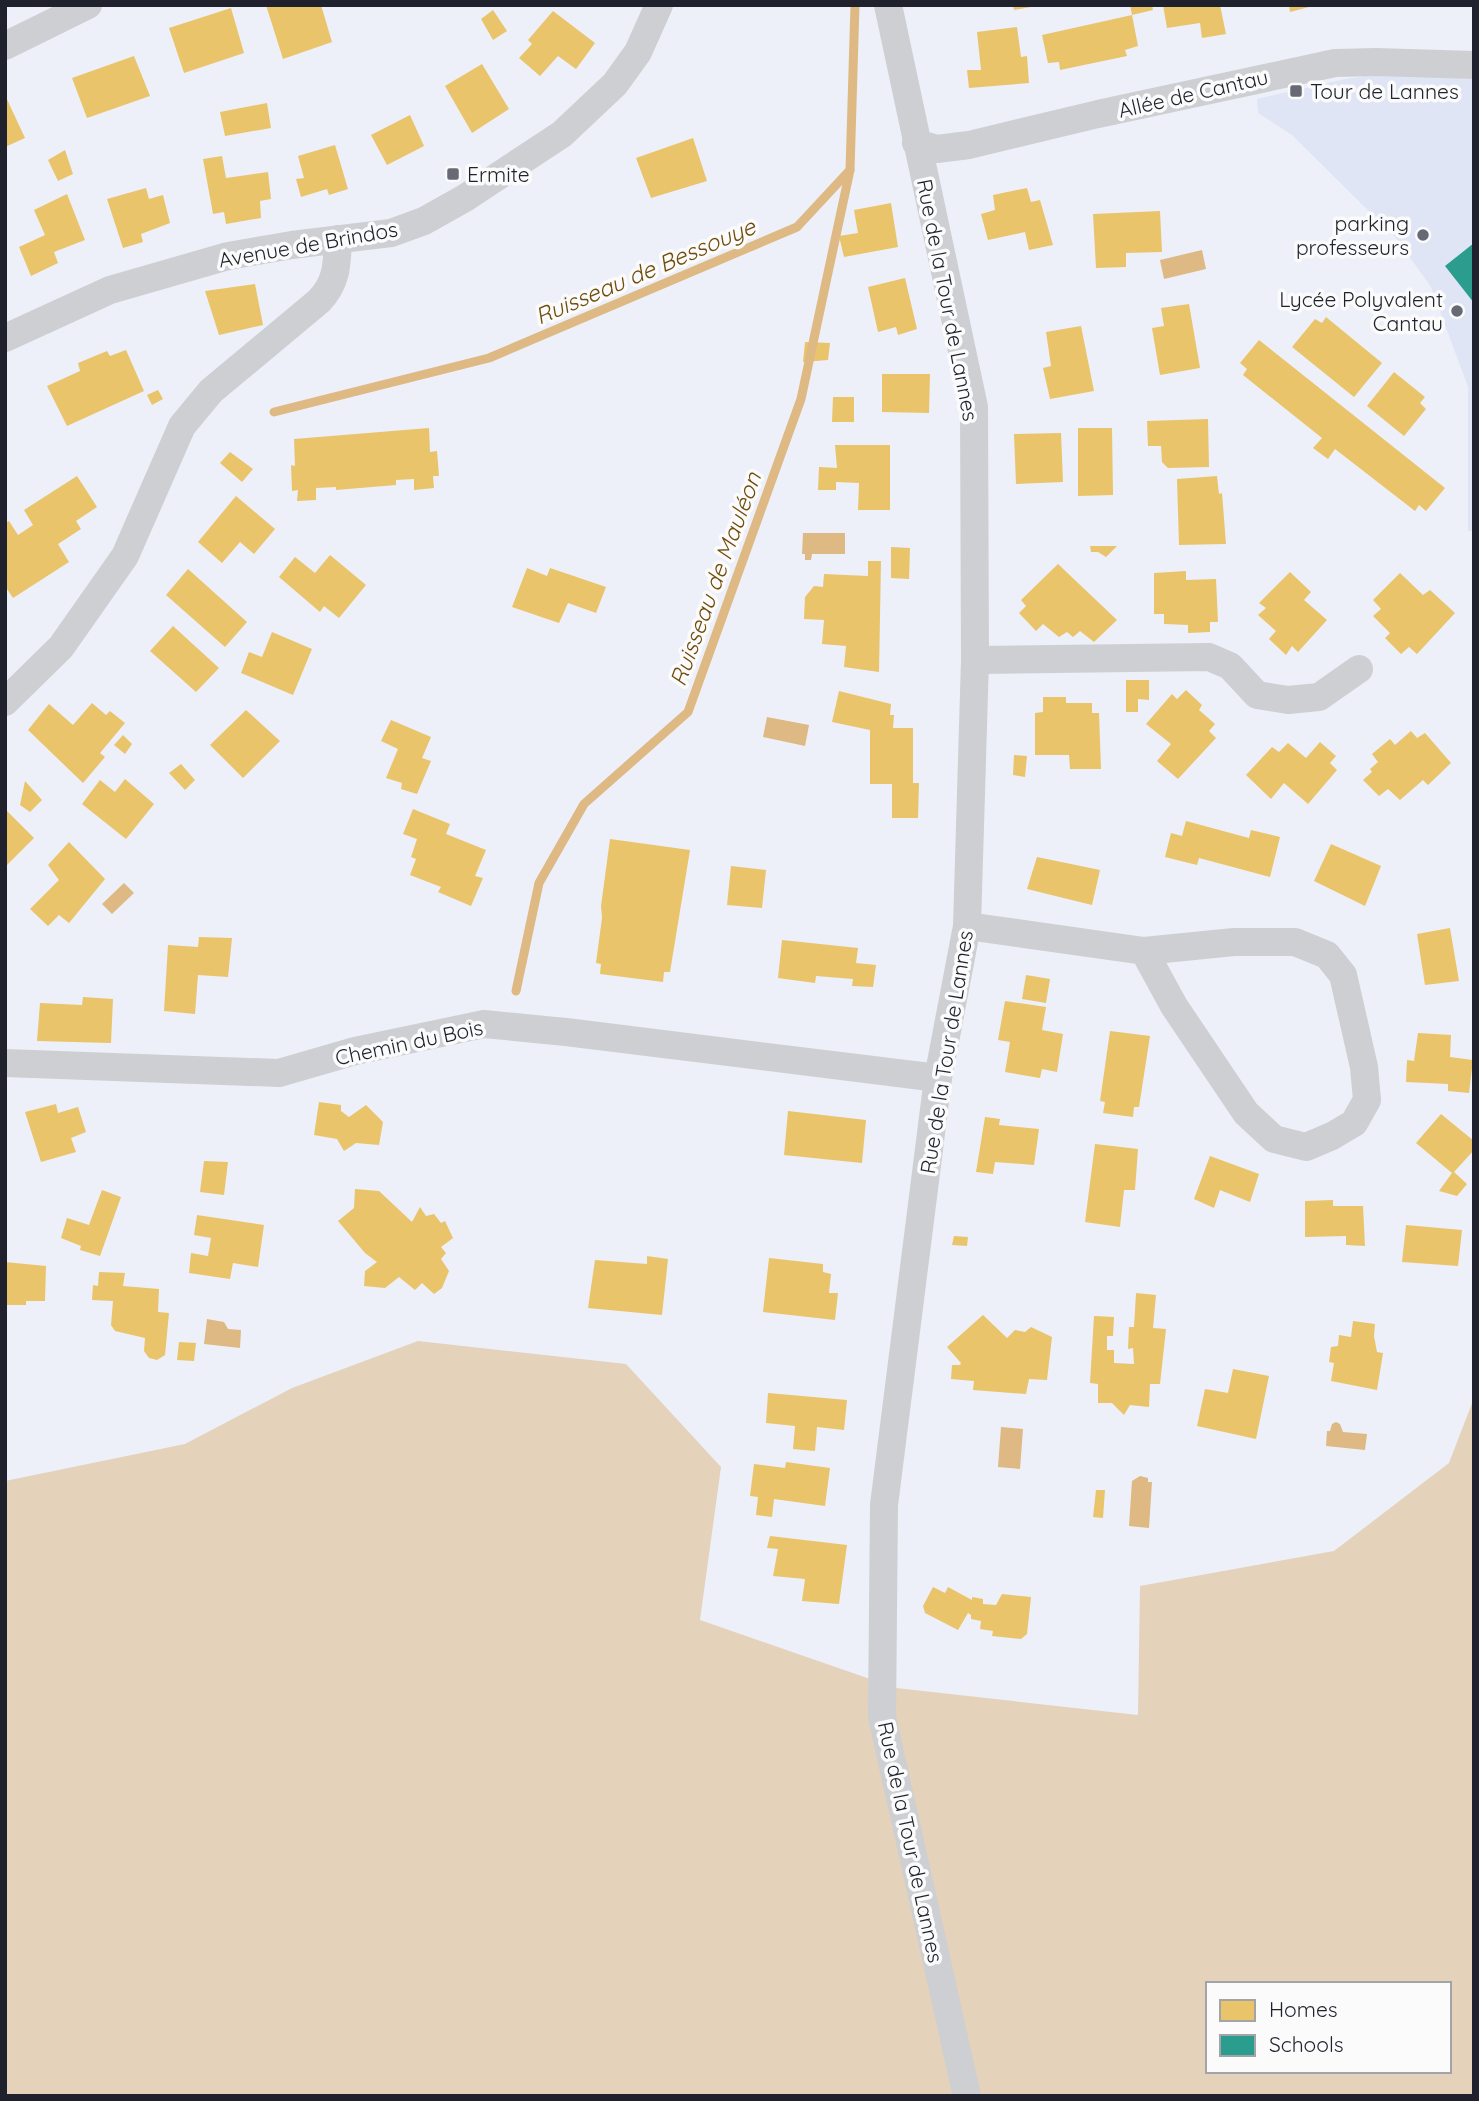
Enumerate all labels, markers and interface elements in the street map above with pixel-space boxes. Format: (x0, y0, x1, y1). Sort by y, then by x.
street label: Allée de Cantau (1116, 63, 1270, 123)
place label: Tour de Lannes (1310, 78, 1459, 104)
marker: Tour de Lannes (1288, 83, 1304, 99)
place label: Ermite (467, 161, 530, 187)
marker: Ermite (445, 166, 461, 182)
street label: Rue de la Tour de Lannes (912, 177, 984, 423)
place label: parking professeurs (1296, 210, 1409, 260)
water label: Ruisseau de Bessouye (530, 211, 760, 331)
street label: Avenue de Brindos (216, 215, 400, 273)
marker: parking professeurs (1415, 227, 1431, 243)
place label: Lycée Polyvalent Cantau (1279, 286, 1443, 336)
marker: Lycée Polyvalent Cantau (1449, 303, 1465, 319)
water label: Ruisseau de Mauléon (663, 468, 767, 690)
street label: Rue de la Tour de Lannes (914, 929, 978, 1175)
street label: Chemin du Bois (333, 1014, 485, 1070)
street label: Rue de la Tour de Lannes (873, 1719, 949, 1965)
legend (1206, 1982, 1451, 2073)
text: Homes (1269, 1996, 1338, 2022)
text: Schools (1269, 2031, 1344, 2057)

